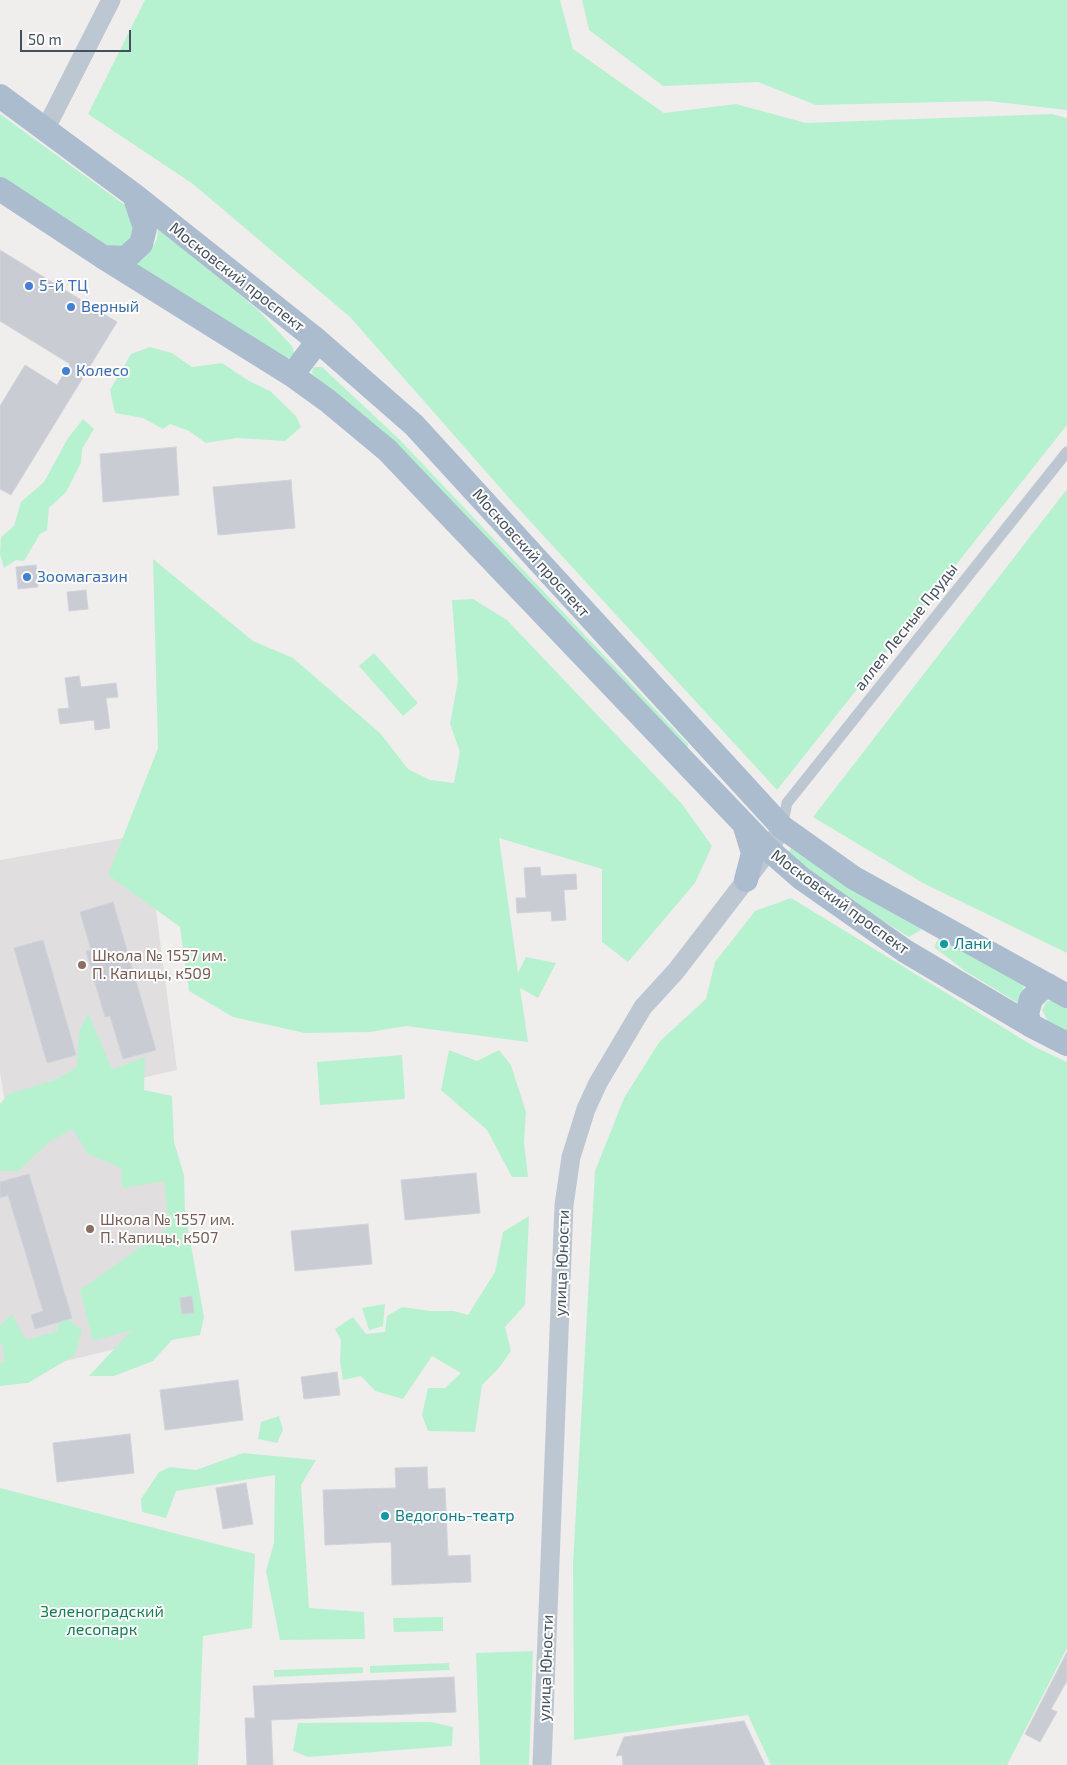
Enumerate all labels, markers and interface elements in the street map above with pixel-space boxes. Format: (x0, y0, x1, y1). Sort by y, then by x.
scale bar (22, 20, 134, 52)
text: 50 m (28, 30, 62, 48)
street label: Московский проспект (166, 218, 308, 336)
place label: 5-й ТЦ (39, 276, 88, 296)
marker: 5-й ТЦ (23, 280, 35, 292)
place label: Верный (81, 297, 139, 317)
marker: Верный (65, 301, 77, 313)
place label: Колесо (76, 361, 129, 381)
marker: Колесо (60, 365, 72, 377)
street label: Московский проспект (468, 485, 594, 621)
street label: аллея Лесные Пруды (850, 559, 962, 695)
place label: Зоомагазин (37, 567, 128, 587)
marker: Зоомагазин (21, 571, 33, 583)
street label: Московский проспект (767, 845, 913, 959)
place label: Лани (954, 934, 992, 954)
marker: Лани (938, 938, 950, 950)
place label: Школа № 1557 им. П. Капицы, к509 (92, 946, 227, 984)
marker: Школа № 1557 им. П. Капицы, к509 (76, 959, 88, 971)
street label: улица Юности (551, 1209, 573, 1317)
place label: Школа № 1557 им. П. Капицы, к507 (100, 1210, 235, 1248)
marker: Школа № 1557 им. П. Капицы, к507 (84, 1223, 96, 1235)
place label: Ведогонь-театр (395, 1506, 515, 1526)
marker: Ведогонь-театр (379, 1510, 391, 1522)
park label: Зеленоградский лесопарк (40, 1602, 164, 1640)
street label: улица Юности (535, 1614, 557, 1722)

